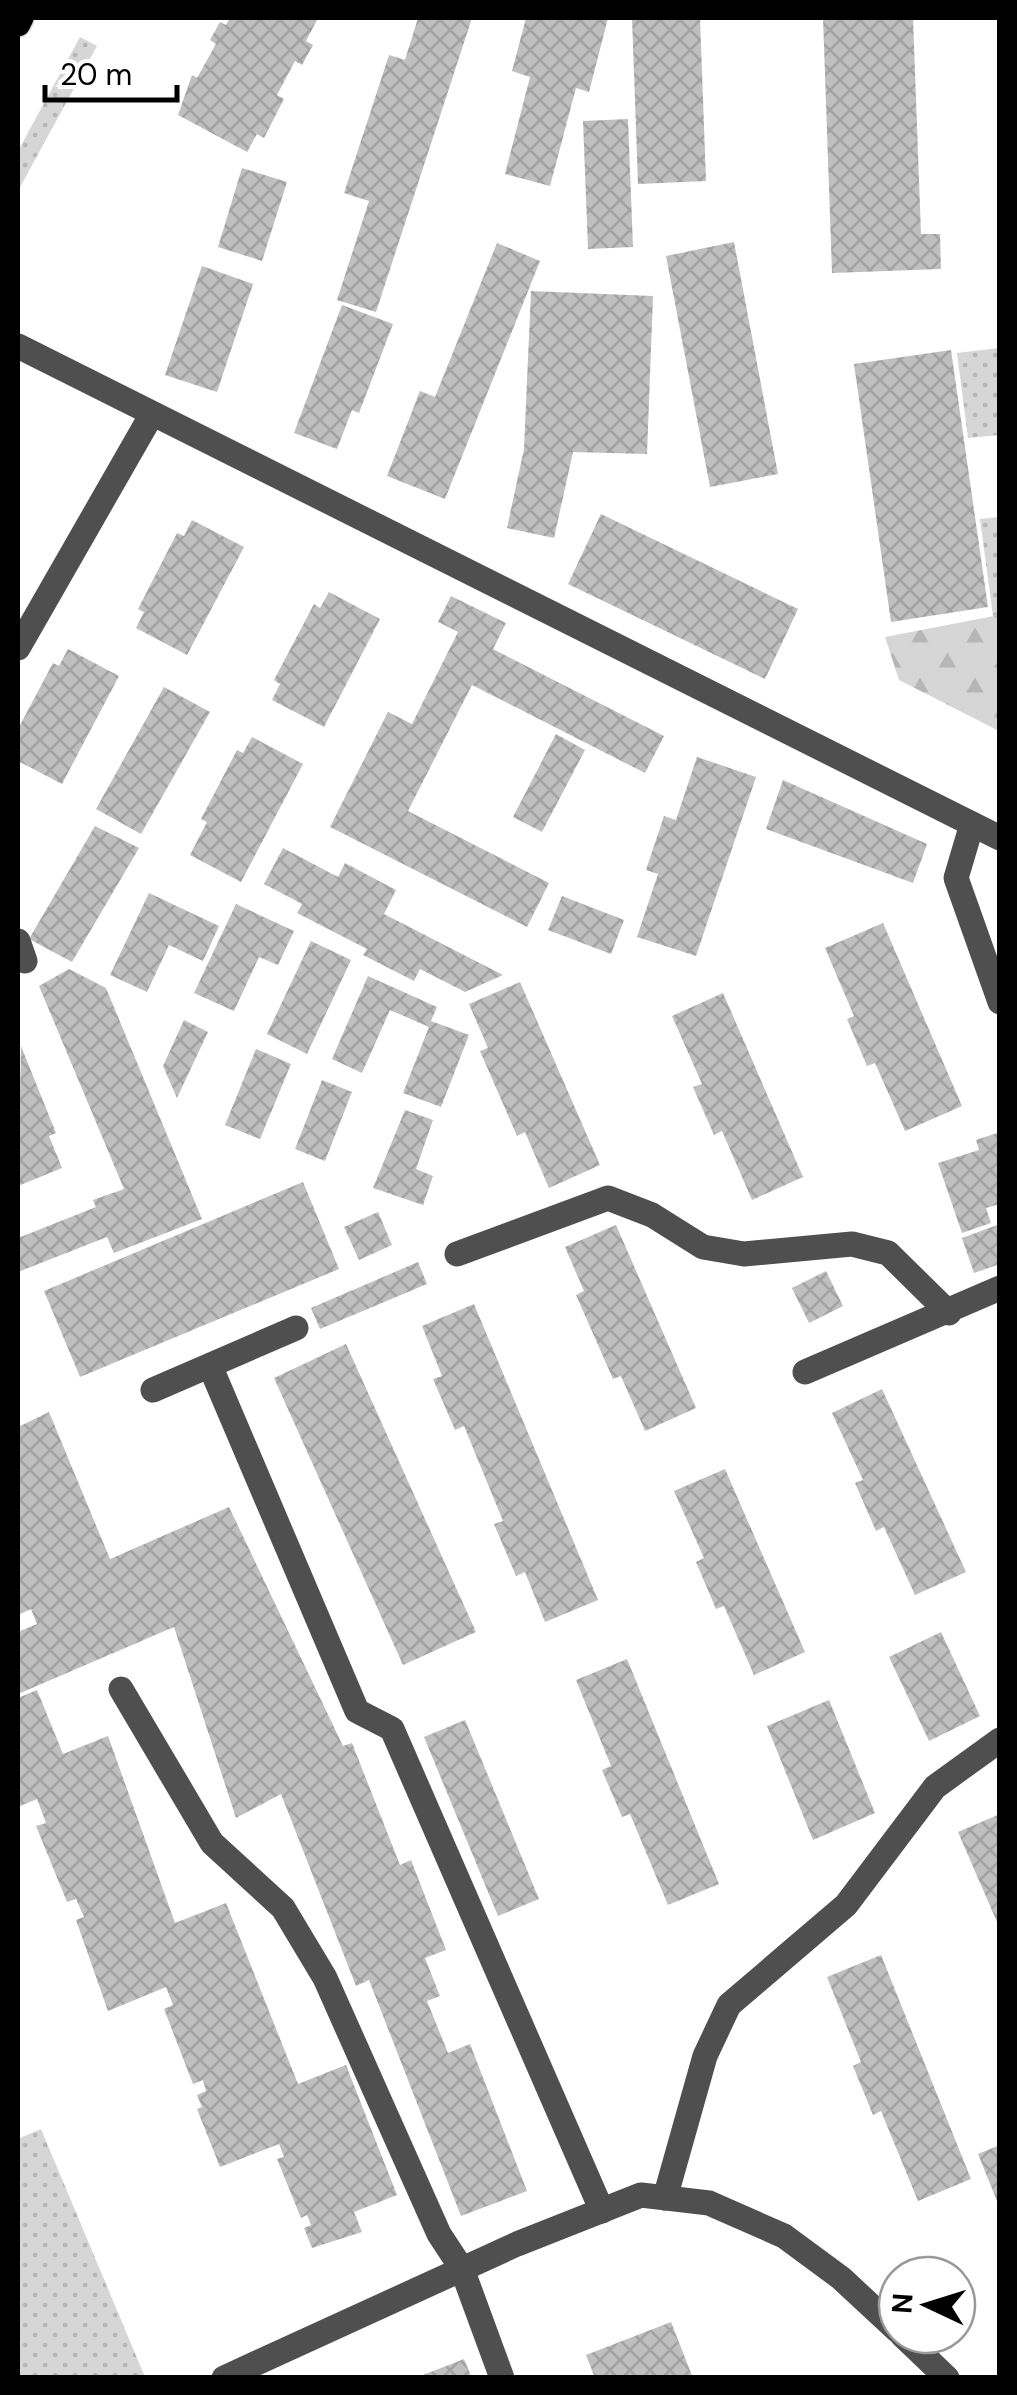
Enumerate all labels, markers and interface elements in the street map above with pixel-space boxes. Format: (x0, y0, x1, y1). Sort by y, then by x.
scale bar (45, 40, 178, 102)
text: 20 m (60, 55, 132, 94)
north arrow (877, 2255, 977, 2355)
text: N (883, 2292, 922, 2315)

